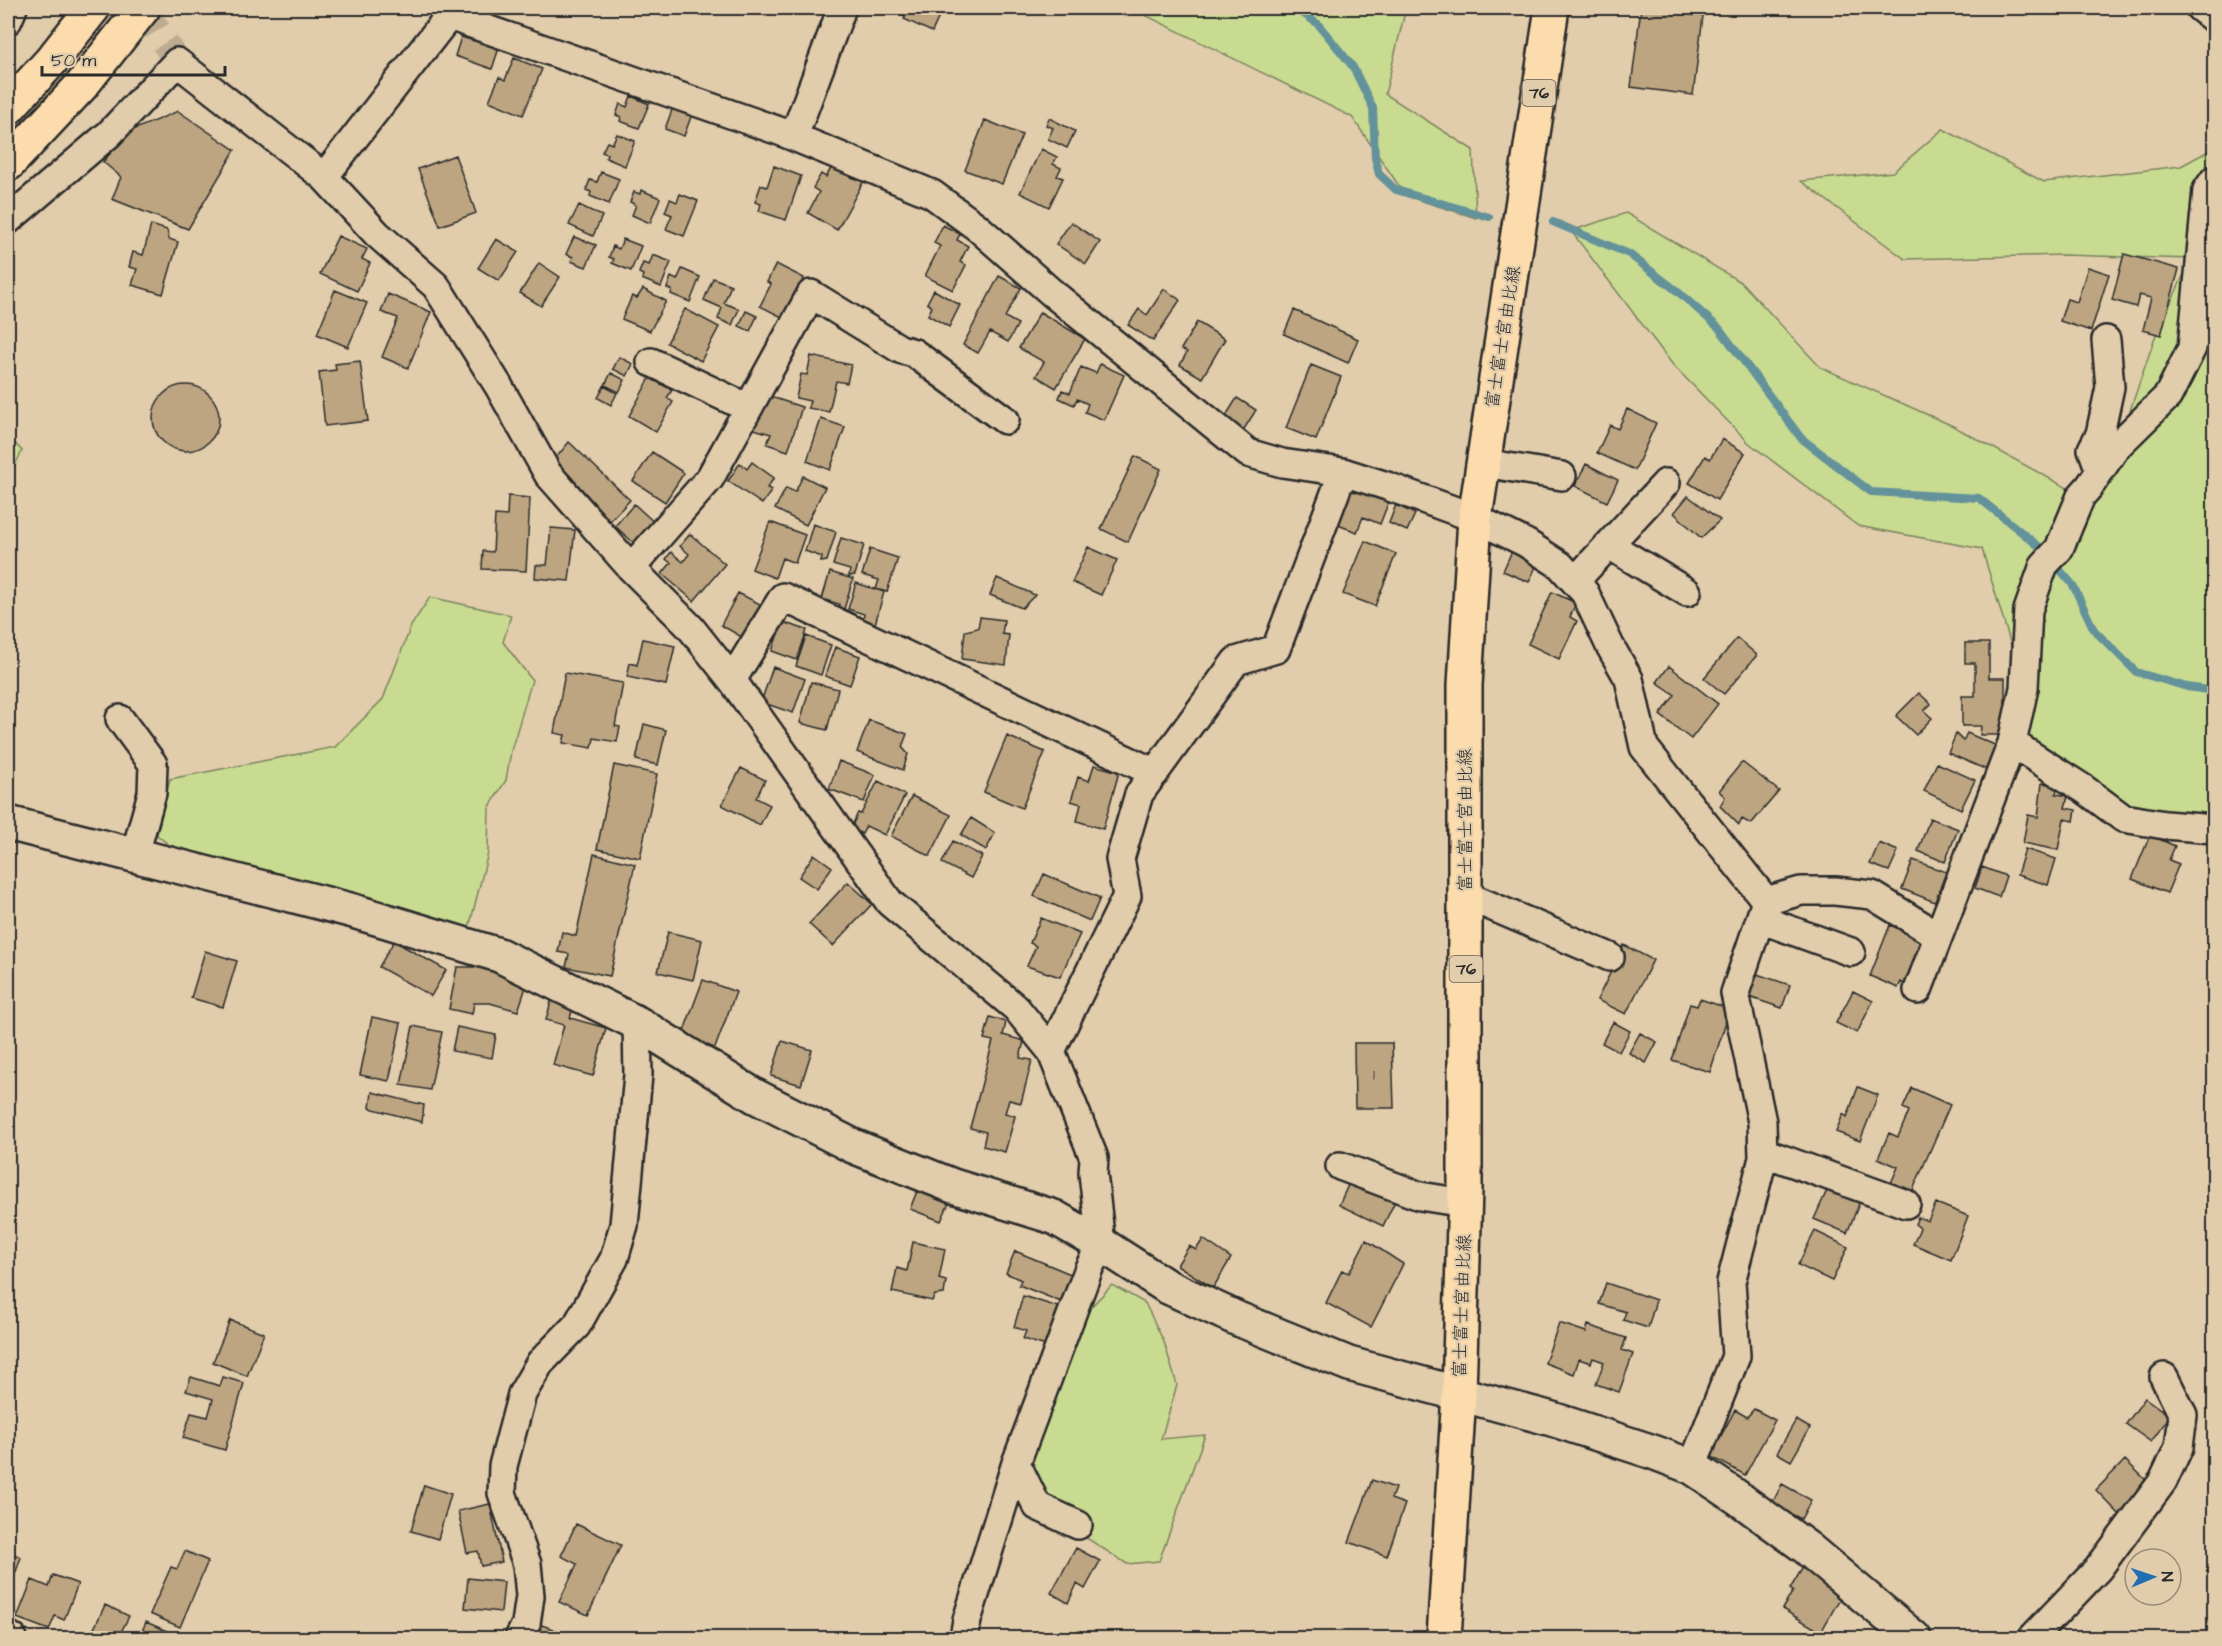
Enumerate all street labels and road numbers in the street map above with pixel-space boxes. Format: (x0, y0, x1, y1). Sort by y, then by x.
road number: 76 (1522, 80, 1556, 106)
street label: 富士富士宮由比線 (1479, 264, 1527, 410)
street label: 富士富士宮由比線 (1453, 748, 1478, 892)
road number: 76 (1450, 956, 1482, 982)
street label: 富士富士宮由比線 (1447, 1234, 1477, 1378)

